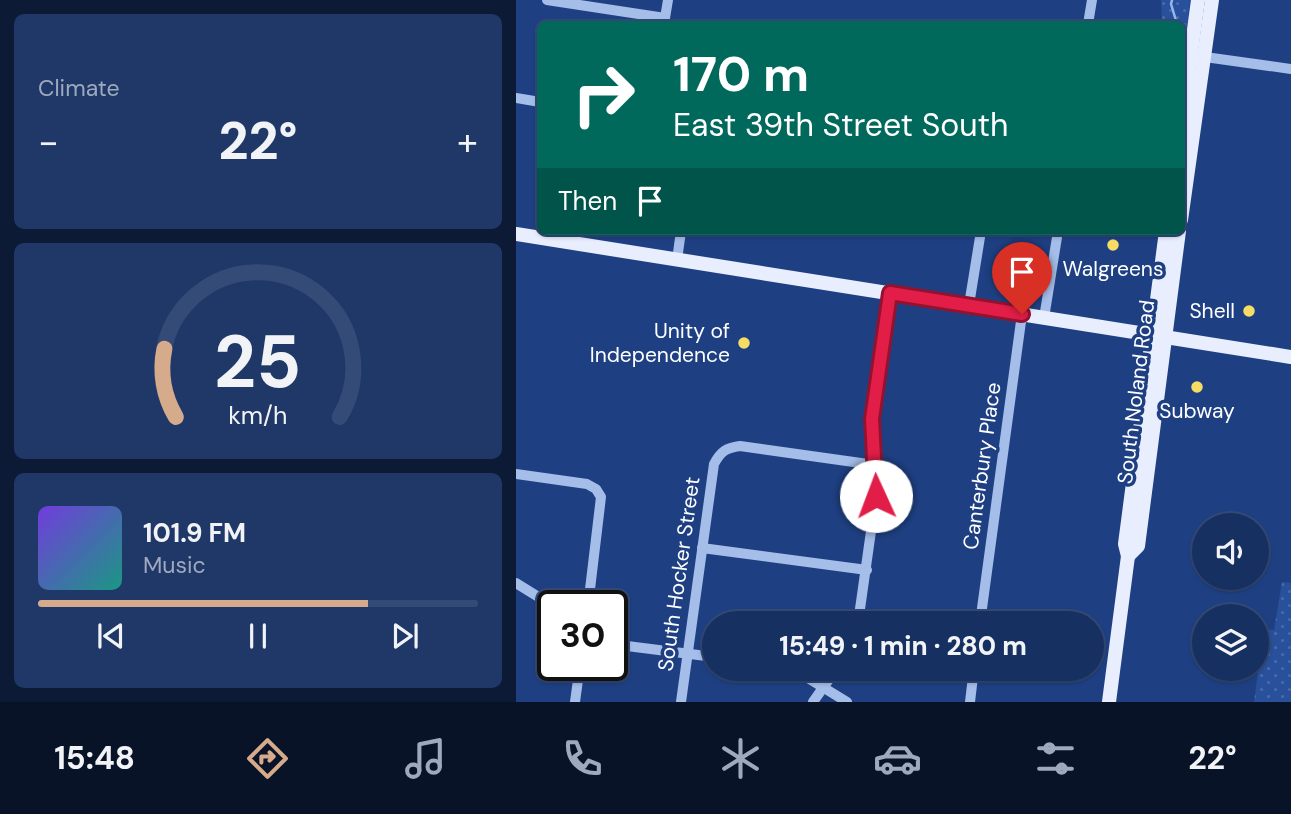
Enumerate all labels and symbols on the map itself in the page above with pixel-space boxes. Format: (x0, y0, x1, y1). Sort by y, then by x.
marker: Walgreens (1105, 237, 1121, 253)
pin (992, 242, 1052, 314)
place label: Walgreens (1063, 255, 1163, 283)
place label: Shell (1189, 297, 1235, 325)
street label: South Noland Road (1111, 298, 1161, 486)
marker: Shell (1241, 303, 1257, 319)
place label: Unity of Independence (590, 317, 730, 369)
marker: Unity of Independence (736, 335, 752, 351)
marker: Subway (1189, 379, 1205, 395)
street label: Canterbury Place (956, 380, 1008, 551)
place label: Subway (1159, 397, 1235, 425)
position arrow (839, 459, 913, 533)
street label: South Hocker Street (652, 475, 706, 673)
speed limit sign: 30 (537, 590, 628, 681)

